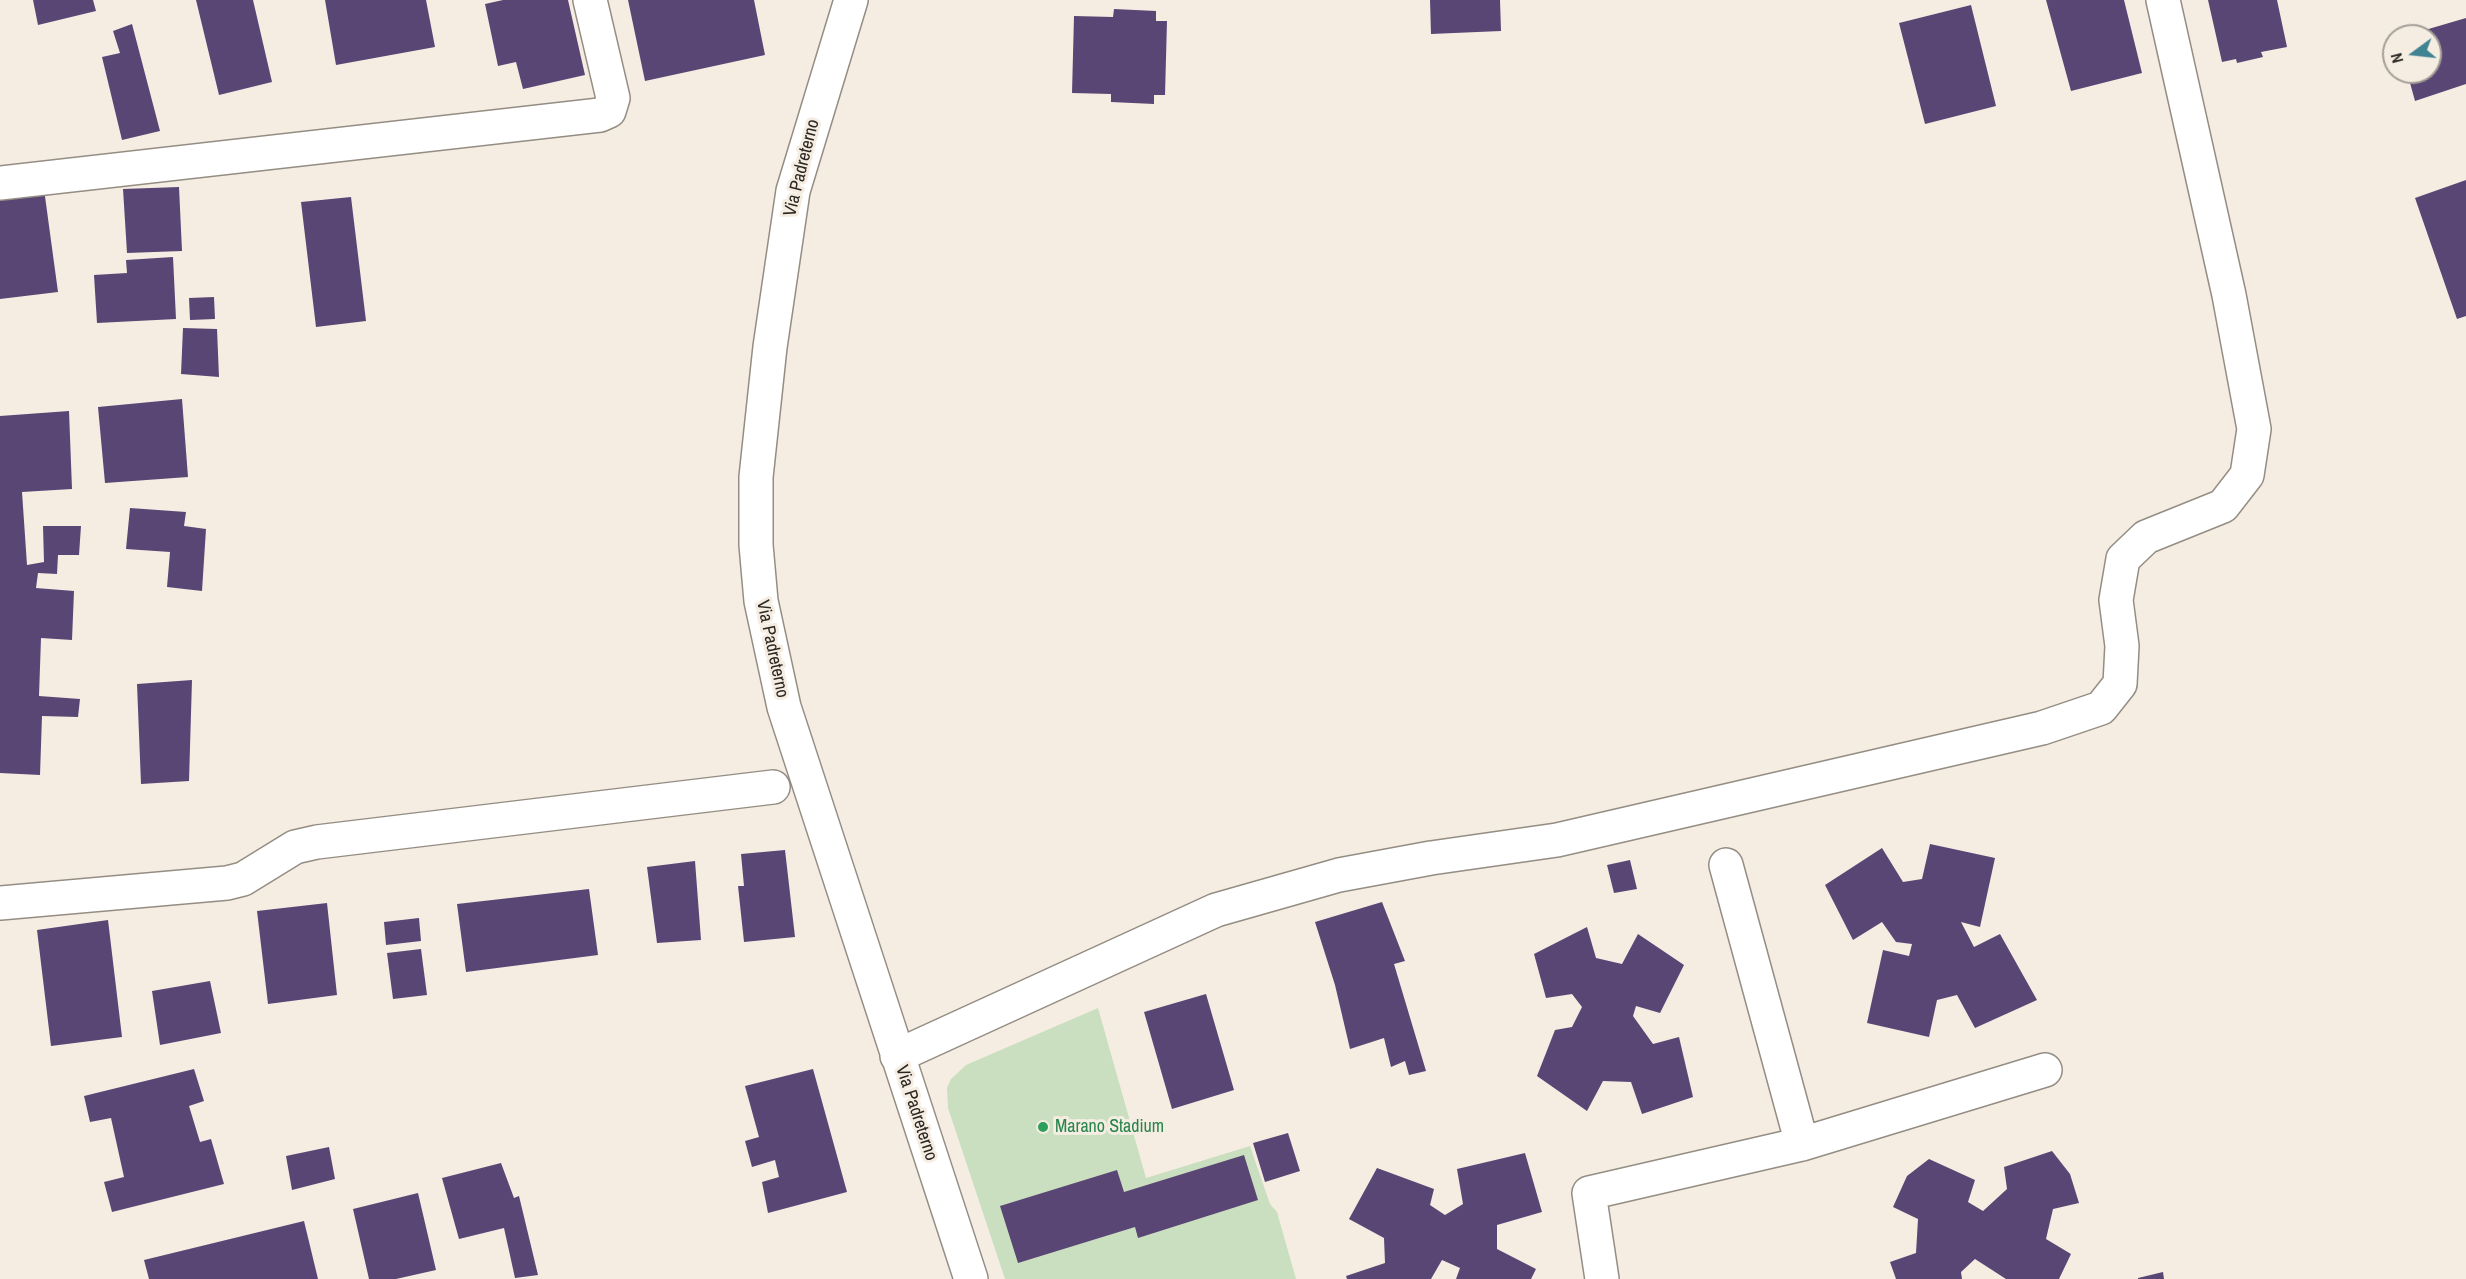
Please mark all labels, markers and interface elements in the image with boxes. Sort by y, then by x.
north arrow [2382,24,2442,84]
text: N [2385,51,2408,66]
street label: Via Padreterno [780,117,824,219]
street label: Via Padreterno [751,598,793,700]
street label: Via Padreterno [890,1063,942,1163]
place label: Marano Stadium [1055,1116,1164,1138]
marker: Marano Stadium [1036,1120,1050,1134]

